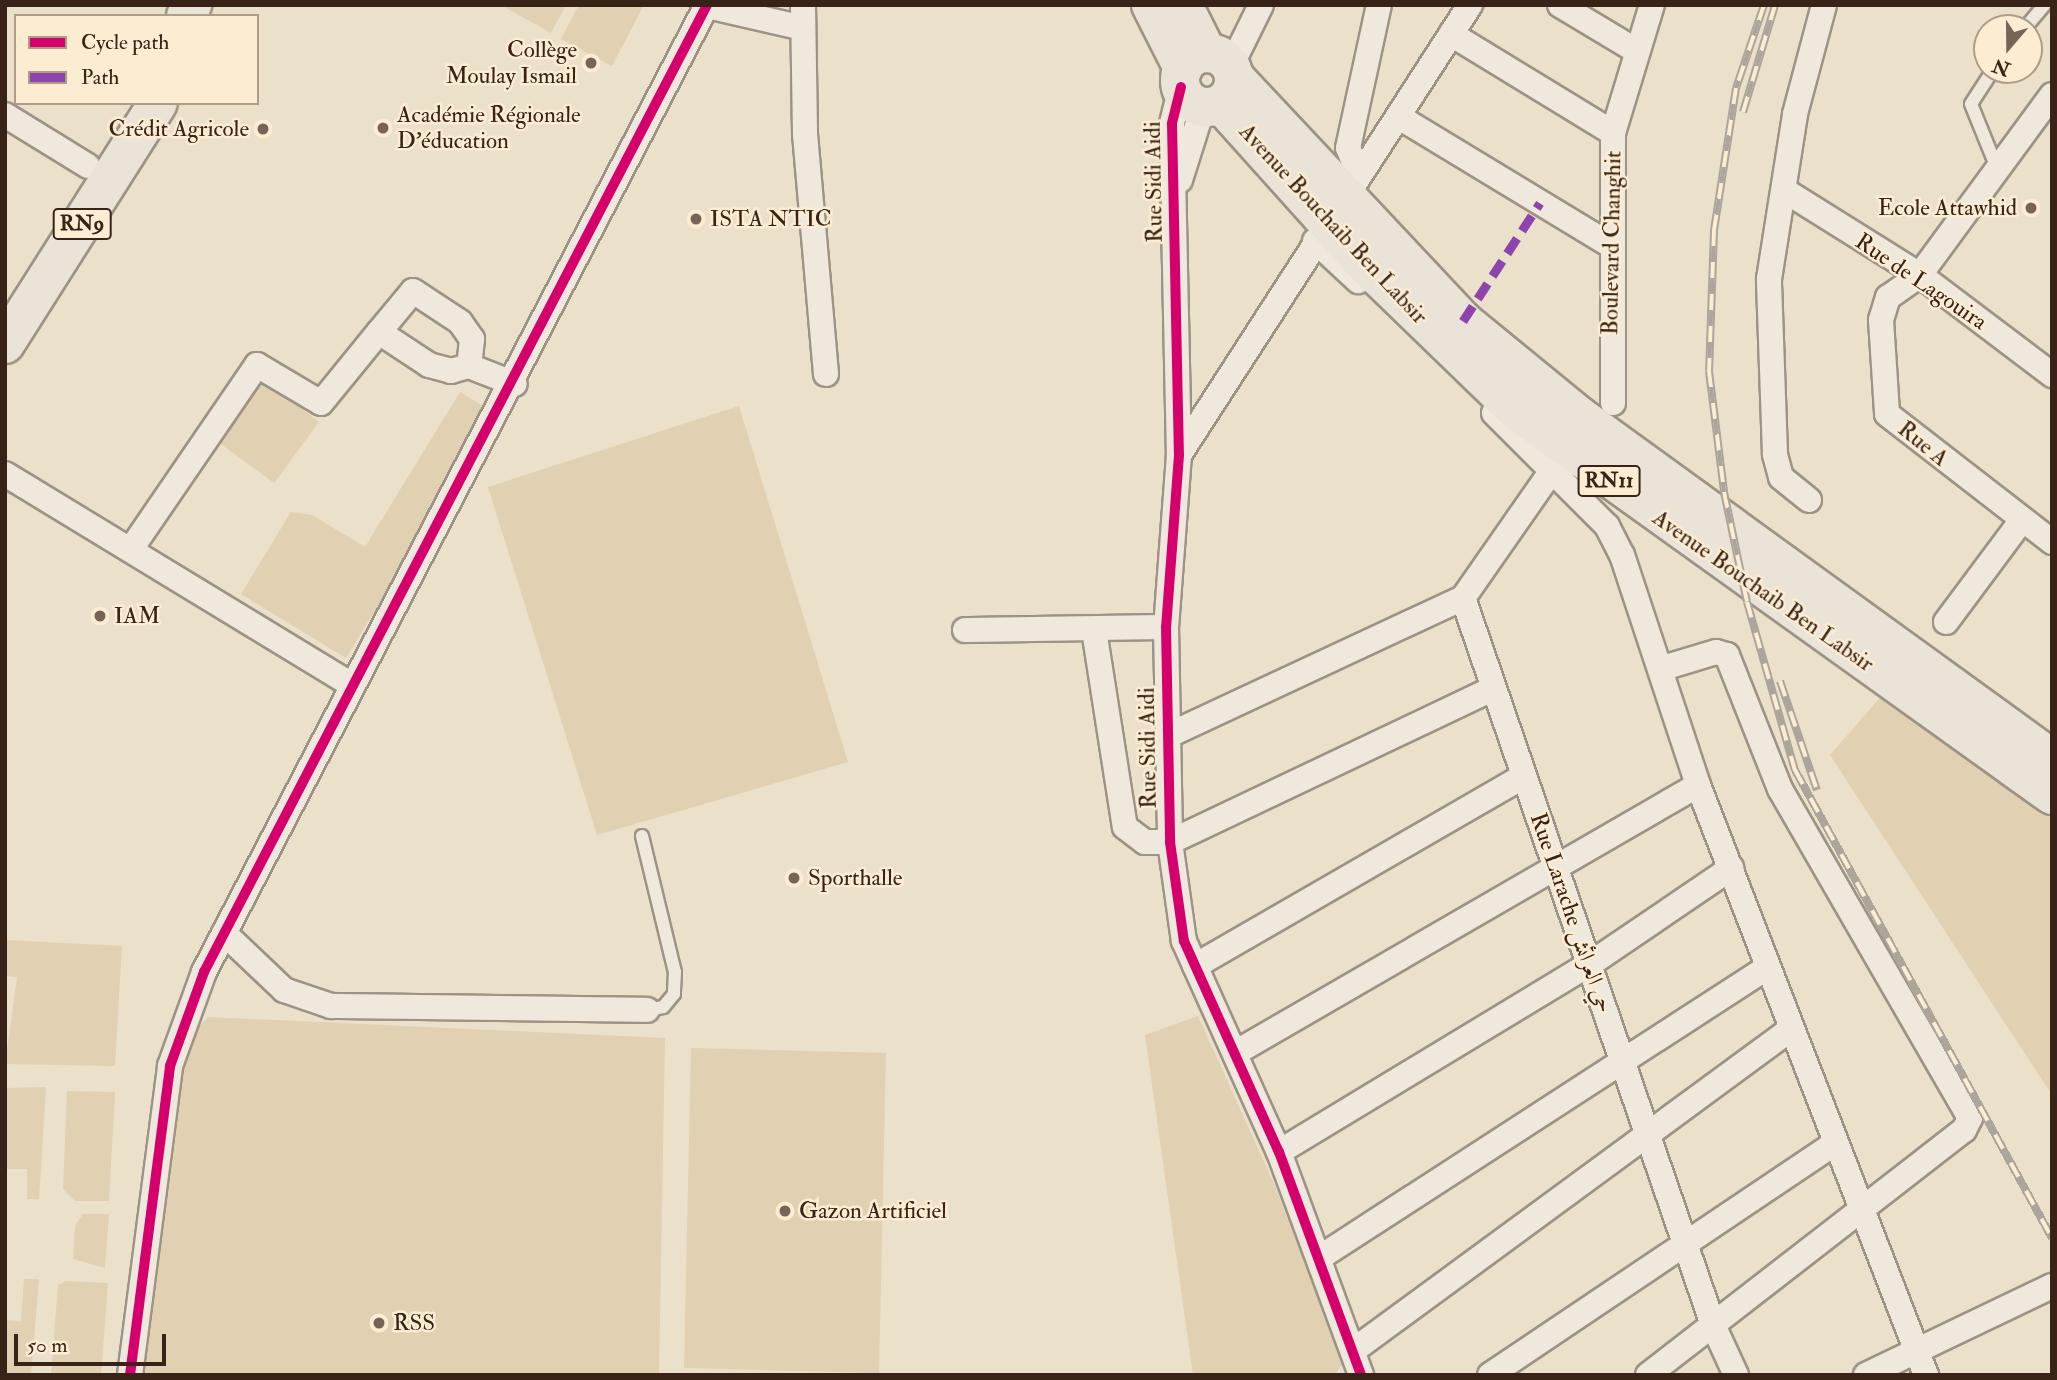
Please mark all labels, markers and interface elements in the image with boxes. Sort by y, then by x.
legend [14,14,259,105]
north arrow [1973,14,2043,84]
text: Cycle path [81,29,169,56]
place label: Collège Moulay Ismail [446,36,577,90]
text: N [1989,53,2014,81]
marker: Collège Moulay Ismail [583,55,599,71]
text: Path [81,64,119,91]
place label: Académie Régionale D'éducation [397,101,581,155]
place label: Crédit Agricole [109,115,249,143]
street label: Avenue Bouchaib Ben Labsir [1233,118,1433,330]
marker: Académie Régionale D'éducation [375,120,391,136]
marker: Crédit Agricole [255,121,271,137]
street label: Rue Sidi Aidi [1139,121,1169,243]
street label: Boulevard Changhit [1597,151,1627,335]
place label: Ecole Attawhid [1878,194,2017,222]
marker: Ecole Attawhid [2023,200,2039,216]
place label: ISTA NTIC [710,205,832,233]
road number: RN9 [52,206,112,242]
marker: ISTA NTIC [688,211,704,227]
street label: Rue de Lagouira [1850,228,1992,336]
street label: Rue A [1892,415,1954,473]
road number: RN11 [1578,463,1640,498]
street label: Avenue Bouchaib Ben Labsir [1647,504,1879,678]
place label: IAM [114,602,160,630]
marker: IAM [92,608,108,624]
street label: Rue Sidi Aidi [1133,687,1163,809]
street label: Rue Larache حي العرائش [1524,809,1618,1017]
place label: Sporthalle [808,864,902,892]
marker: Sporthalle [786,870,802,886]
place label: Gazon Artificiel [799,1197,947,1225]
marker: Gazon Artificiel [777,1203,793,1219]
place label: RSS [393,1309,435,1337]
marker: RSS [371,1315,387,1331]
scale bar [18,1320,170,1364]
text: 50 m [27,1332,68,1359]

